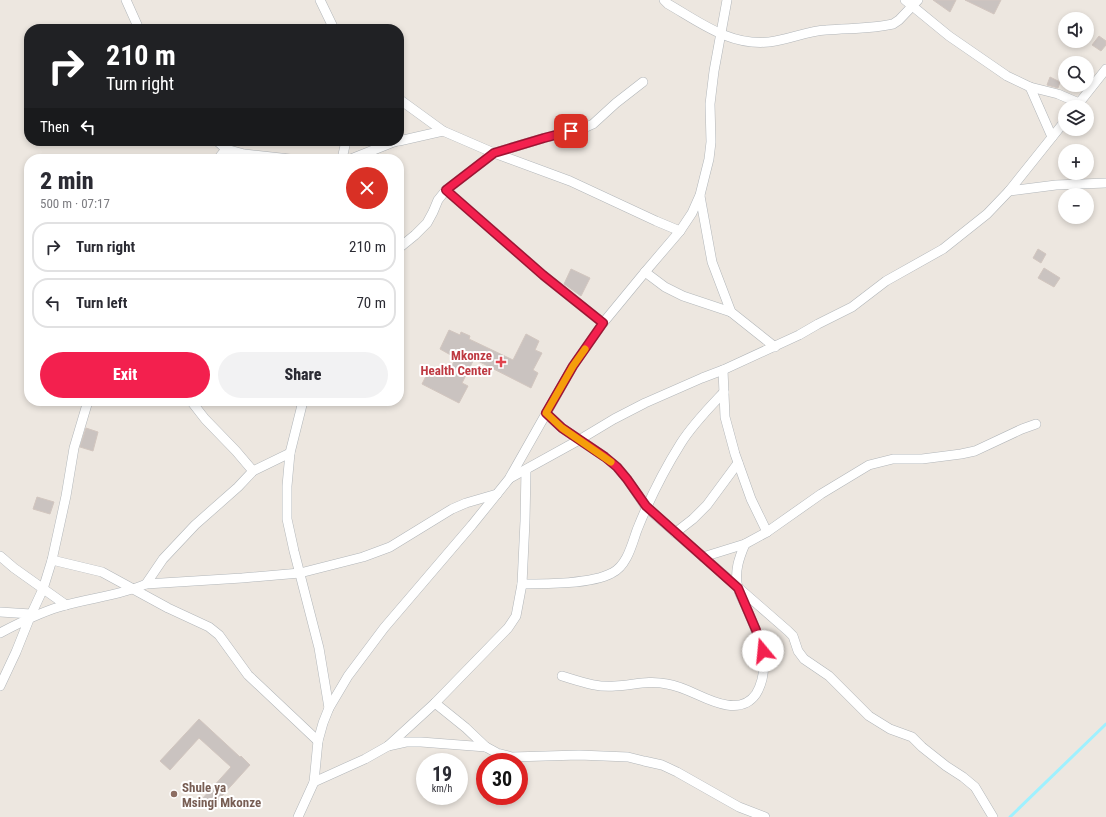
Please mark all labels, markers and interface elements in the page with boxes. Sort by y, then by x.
map controls [1058,12,1094,224]
button: sound [1058,12,1094,48]
text: 210 m [106,39,176,72]
icon: right [40,40,92,92]
button: search [1058,56,1094,92]
text: Turn right [106,73,174,94]
button: layers [1058,100,1094,136]
pin [554,114,588,148]
icon: left [77,116,99,138]
text: Then [40,118,69,136]
icon: arrive [560,120,582,142]
button: + [1058,144,1094,180]
text: 2 min [40,167,94,195]
button: close [346,167,388,209]
button: − [1058,188,1094,224]
text: 500 m · 07:17 [40,196,110,211]
icon: right [42,236,64,258]
text: Turn right [76,238,135,256]
text: 210 m [349,238,386,256]
icon: left [42,292,64,314]
text: Turn left [76,294,127,312]
text: 70 m [356,294,386,312]
place label: Mkonze Health Center [420,348,493,378]
button: Exit [40,352,210,398]
button: Share [218,352,388,398]
marker: Mkonze Health Center [495,356,507,368]
position arrow [742,630,784,672]
speed limit sign: 30 [476,753,528,805]
text: 19 [432,762,452,786]
place label: Shule ya Msingi Mkonze [182,780,261,810]
text: km/h [432,783,452,794]
marker: Shule ya Msingi Mkonze [169,789,179,799]

